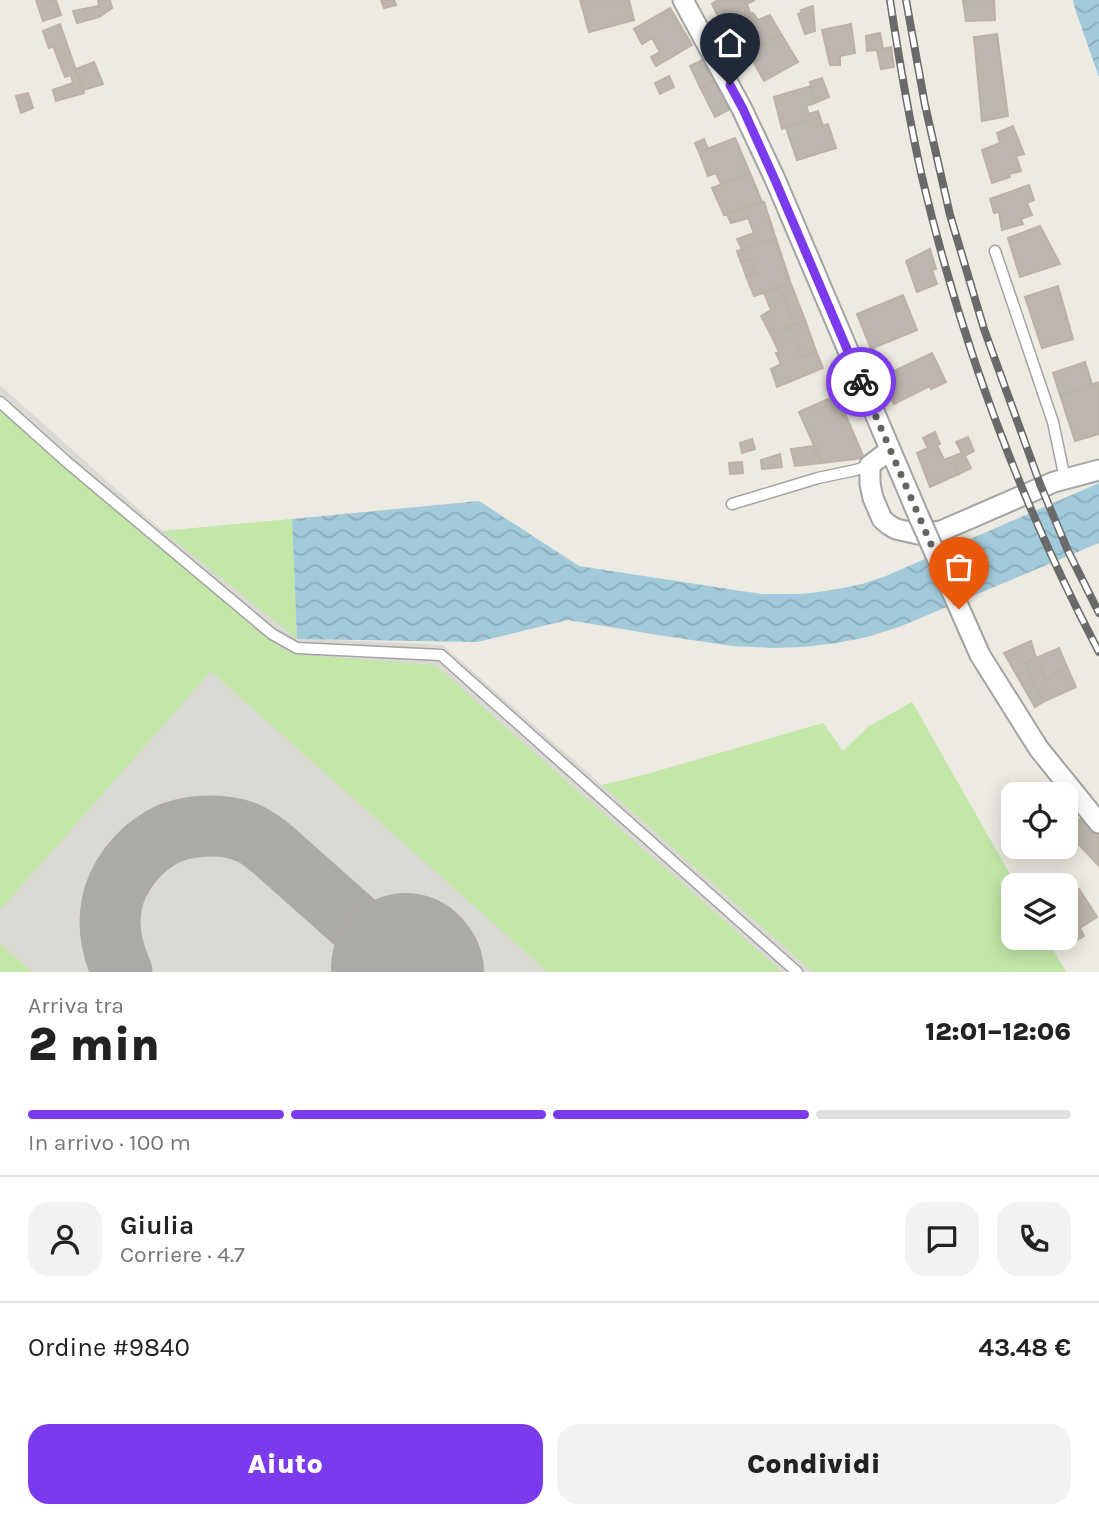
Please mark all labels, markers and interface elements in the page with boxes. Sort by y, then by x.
pin [700,13,760,85]
icon: home [711,24,749,62]
courier [826,347,896,417]
icon: bike [842,363,880,401]
pin [929,537,989,609]
icon: bag [940,548,978,586]
map controls [1001,782,1078,950]
button: locate [1001,782,1078,859]
button: layers [1001,873,1078,950]
text: Arriva tra [28,992,124,1019]
text: 12:01–12:06 [925,1016,1071,1047]
text: 2 min [28,1018,160,1072]
text: In arrivo · 100 m [28,1129,191,1156]
button: person [28,1202,102,1276]
button: chat [905,1202,979,1276]
button: phone [997,1202,1071,1276]
text: Giulia [120,1210,194,1241]
text: Corriere · 4.7 [120,1241,245,1268]
text: Ordine #9840 [28,1332,190,1363]
text: 43.48 € [978,1332,1071,1363]
button: Aiuto [28,1424,543,1504]
button: Condividi [557,1424,1071,1504]

